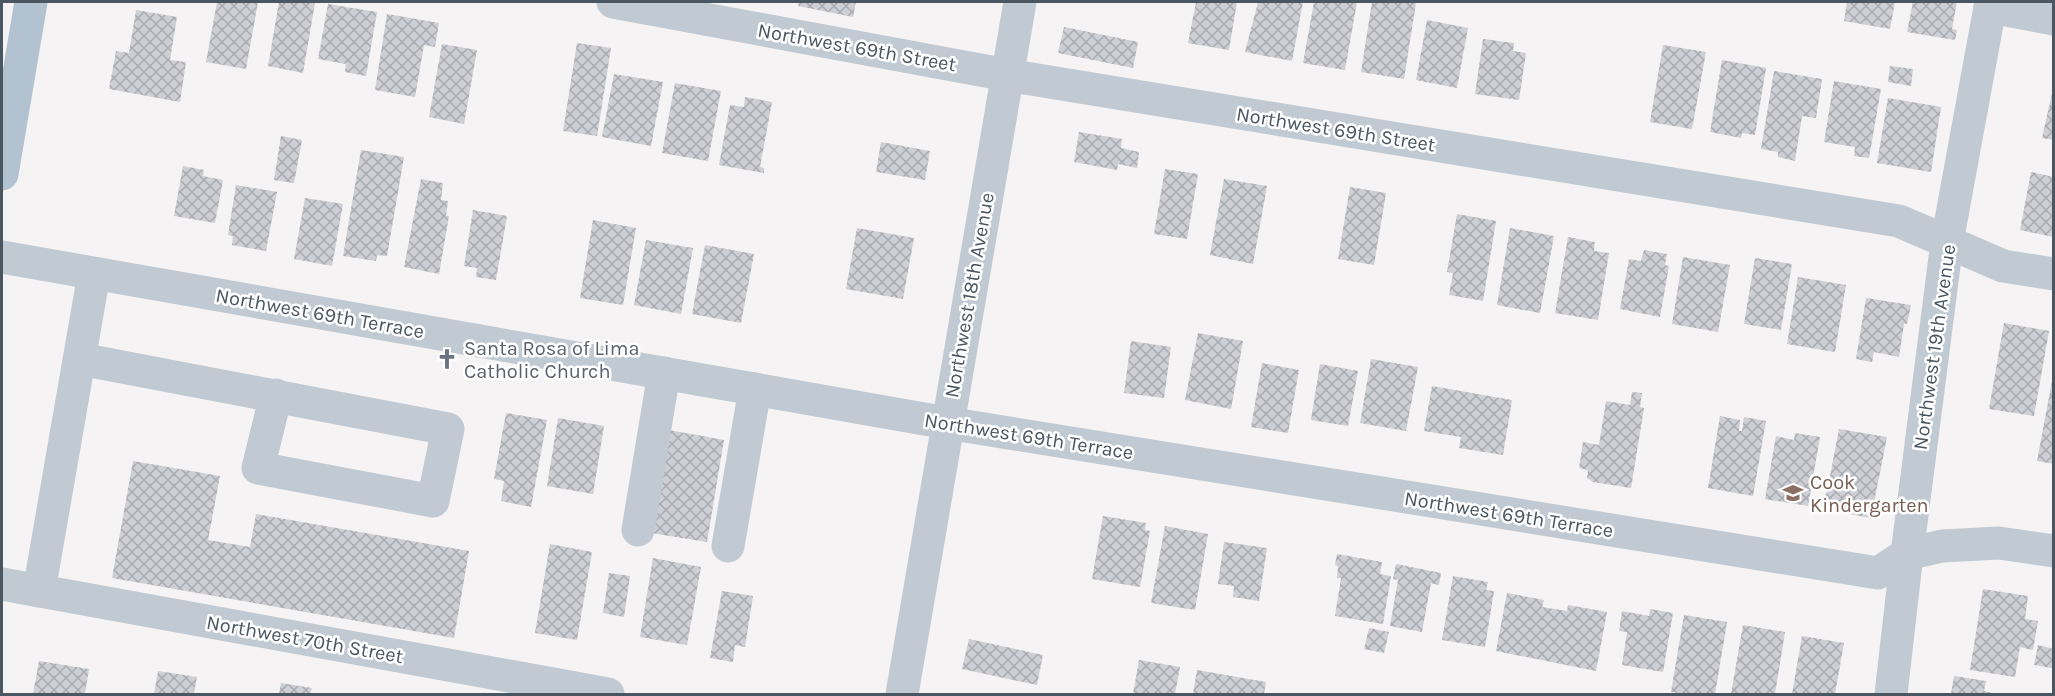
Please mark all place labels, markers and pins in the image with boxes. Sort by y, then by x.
place label: Santa Rosa of Lima Catholic Church [464,337,639,383]
church icon: Santa Rosa of Lima Catholic Church [435,347,459,371]
place label: Cook Kindergarten [1810,471,1929,517]
school or university icon: Cook Kindergarten [1781,481,1805,505]

